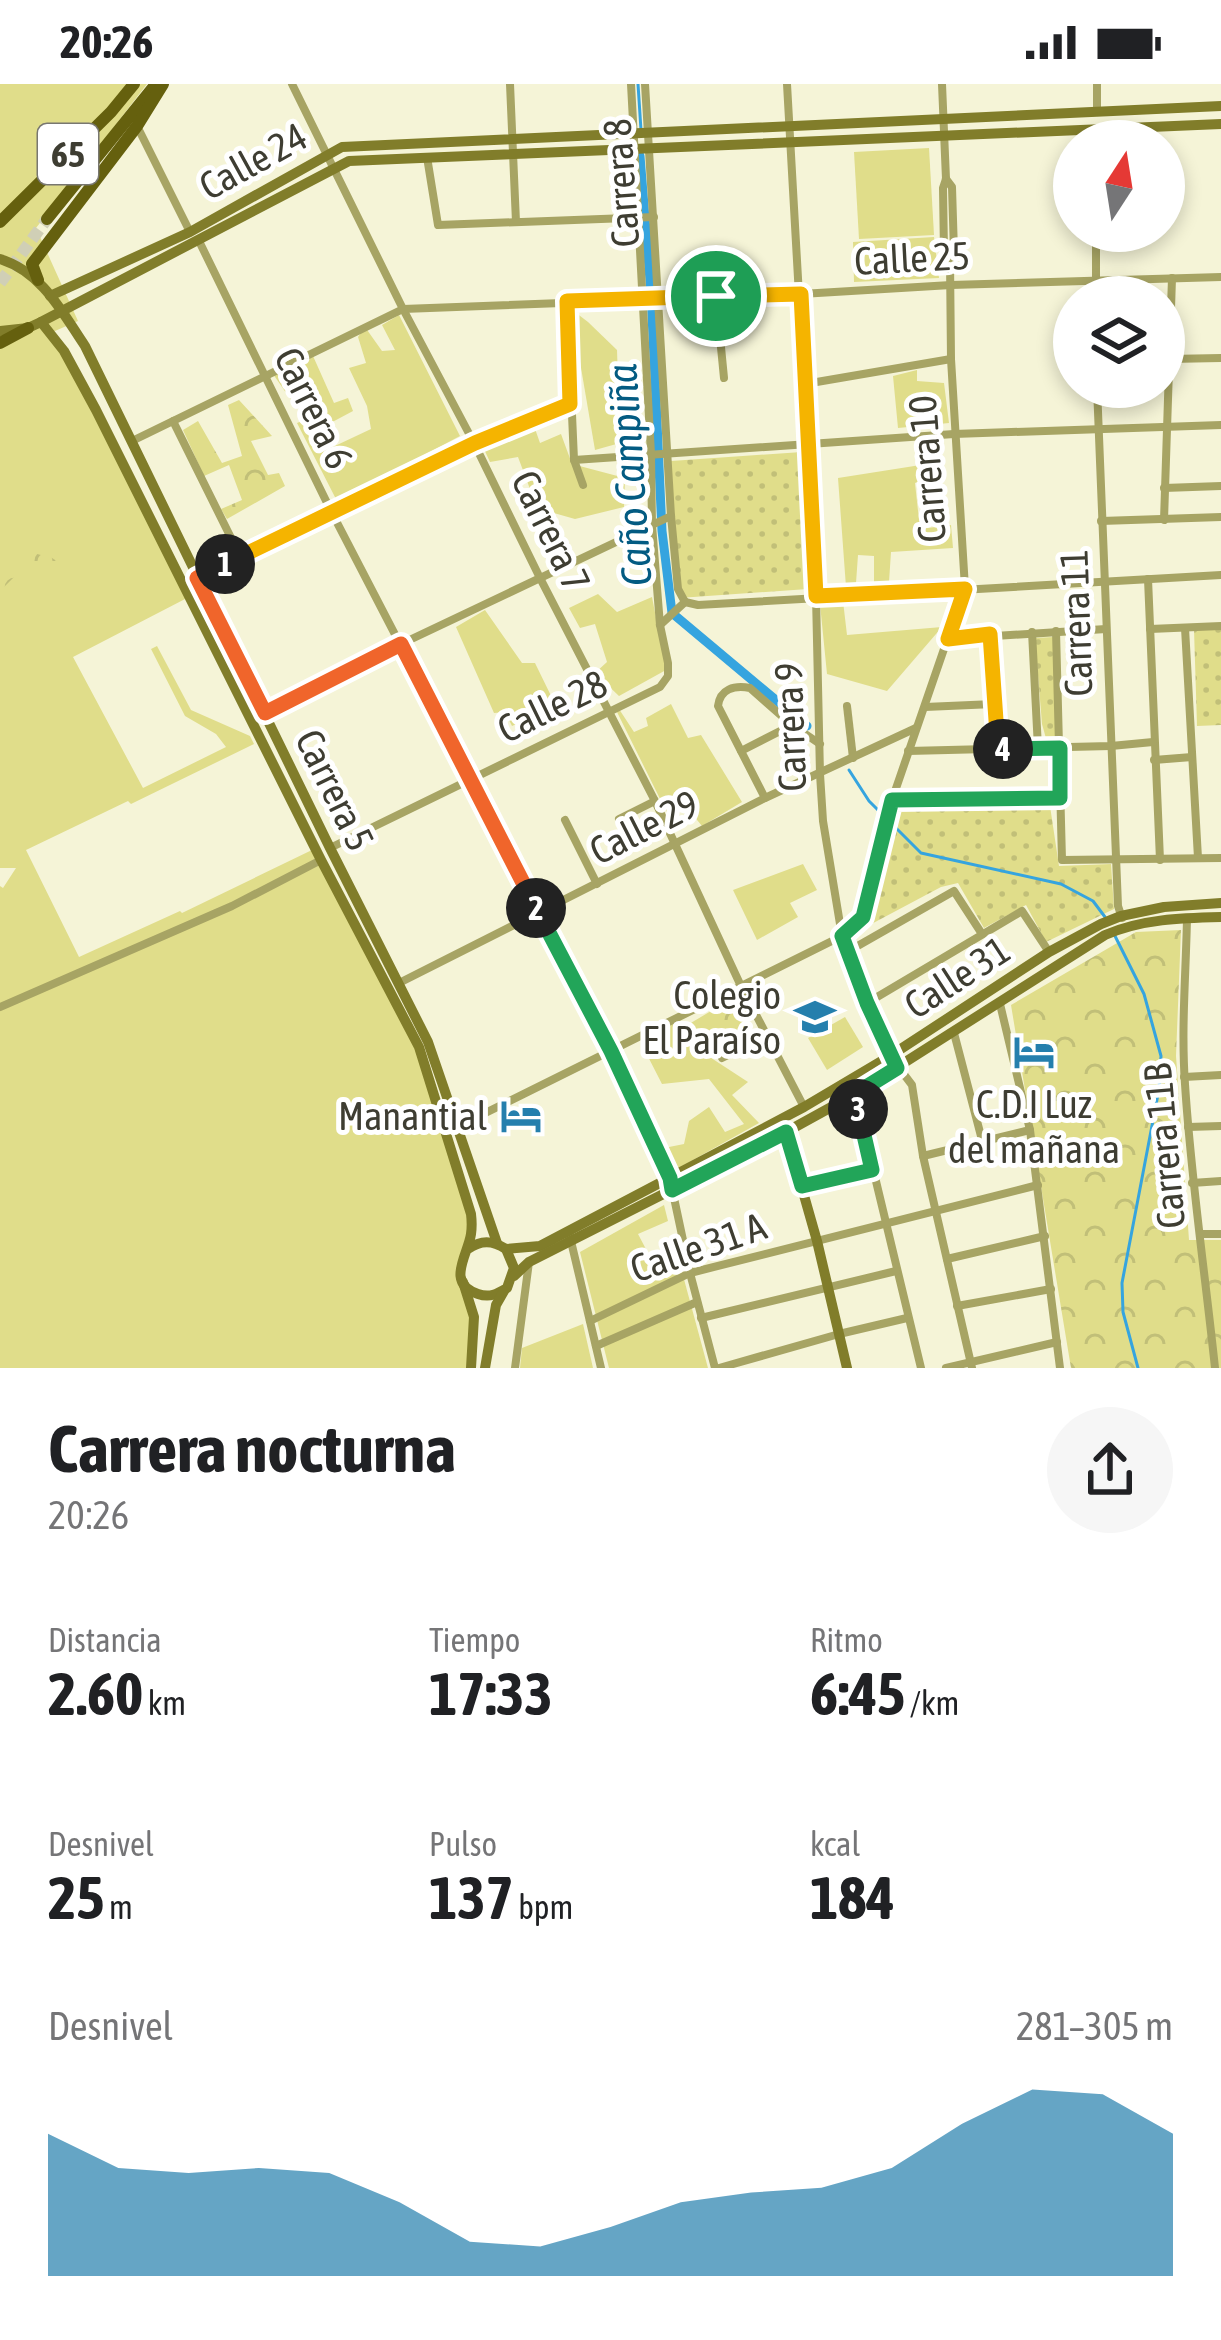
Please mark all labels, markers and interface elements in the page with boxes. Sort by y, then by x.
text: 20:26 [60,16,154,68]
street label: Calle 24 [192,114,314,208]
street label: Carrera 8 [595,117,647,249]
north arrow [1053,120,1185,252]
map controls [1053,120,1185,408]
road number: 65 [38,124,98,184]
street label: Calle 25 [853,233,971,283]
pin [665,245,767,347]
icon: arrive [683,263,749,329]
button: layers [1053,276,1185,408]
street label: Carrera 6 [266,340,362,476]
water label: Caño Campiña [597,362,661,588]
street label: Carrera 10 [900,394,954,544]
street label: Carrera 7 [503,463,599,599]
pin: 1 [195,534,255,594]
text: 1 [217,545,233,583]
street label: Carrera 11 [1051,549,1101,697]
street label: Calle 28 [490,661,614,751]
street label: Carrera 9 [766,662,814,792]
pin: 4 [973,719,1033,779]
street label: Carrera 5 [287,722,383,858]
text: 4 [995,730,1011,768]
street label: Calle 29 [582,781,706,873]
pin: 2 [506,878,566,938]
text: 2 [528,889,544,927]
street label: Calle 31 [897,927,1017,1027]
place label: Colegio El Paraíso [642,973,781,1062]
school or university icon: Colegio El Paraíso [792,994,838,1040]
hotel icon: C.D.I Luz del mañana [1011,1029,1057,1075]
street label: Carrera 11B [1135,1061,1193,1230]
pin: 3 [828,1079,888,1139]
place label: C.D.I Luz del mañana [948,1082,1120,1171]
text: 3 [850,1090,866,1128]
hotel icon: Manantial [498,1093,544,1139]
place label: Manantial [338,1094,487,1138]
street label: Calle 31 A [625,1203,771,1291]
button: share [1047,1407,1173,1533]
text: Carrera nocturna [48,1410,456,1486]
text: 20:26 [48,1493,129,1537]
text: Distancia [48,1621,162,1659]
text: Tiempo [429,1621,520,1659]
text: Ritmo [810,1621,883,1659]
text: 2.60 [48,1659,143,1728]
text: 17:33 [429,1659,552,1728]
text: 6:45 [810,1659,905,1728]
text: km [143,1684,186,1722]
text: /km [905,1684,959,1722]
text: Desnivel [48,1825,154,1863]
text: Pulso [429,1825,497,1863]
text: kcal [810,1825,860,1863]
text: 25 [48,1863,104,1932]
text: 137 [429,1863,514,1932]
text: 184 [810,1863,895,1932]
text: m [104,1888,133,1926]
text: bpm [514,1888,573,1926]
text: Desnivel [48,2004,173,2048]
text: 281–305 m [1016,2004,1173,2048]

